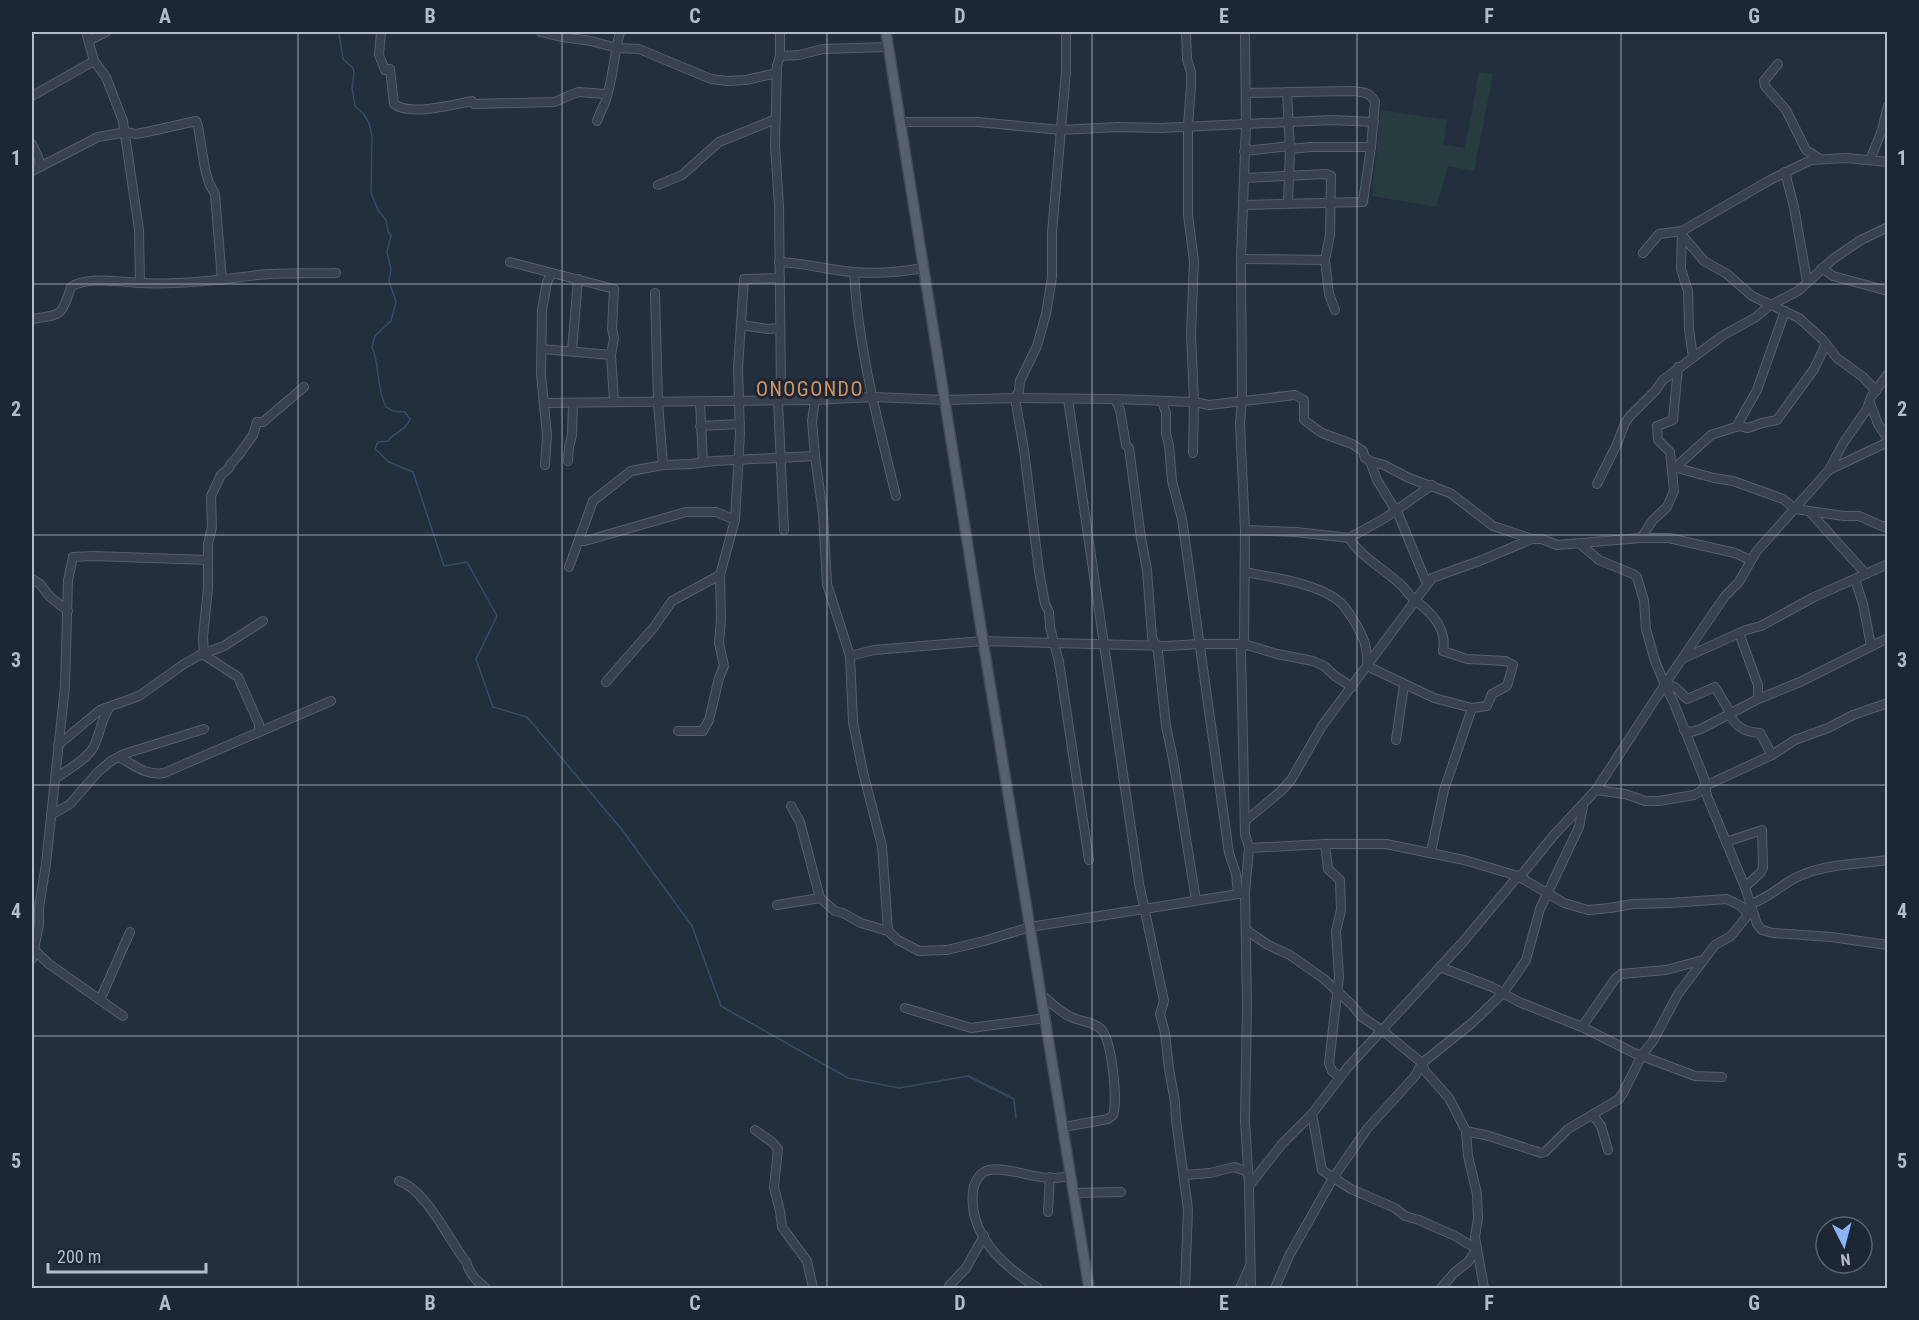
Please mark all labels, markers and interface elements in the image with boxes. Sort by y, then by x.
text: A [159,4,171,28]
text: B [424,4,436,28]
text: C [689,4,701,28]
text: D [954,4,966,28]
text: E [1219,4,1229,28]
text: F [1484,4,1494,28]
text: G [1748,4,1760,28]
text: 1 [11,146,21,170]
text: 1 [1897,146,1907,170]
district label: ONOGONDO [756,377,864,401]
text: 2 [11,397,21,421]
text: 2 [1897,397,1907,421]
text: 3 [11,648,21,672]
text: 3 [1897,648,1907,672]
text: 4 [11,899,21,923]
text: 4 [1897,899,1907,923]
text: 5 [11,1149,21,1173]
text: 5 [1897,1149,1907,1173]
north arrow [1814,1215,1874,1275]
scale bar [48,1236,206,1274]
text: 200 m [57,1246,101,1267]
text: N [1840,1249,1851,1269]
text: A [159,1291,171,1315]
text: B [424,1291,436,1315]
text: C [689,1291,701,1315]
text: D [954,1291,966,1315]
text: E [1219,1291,1229,1315]
text: F [1484,1291,1494,1315]
text: G [1748,1291,1760,1315]

